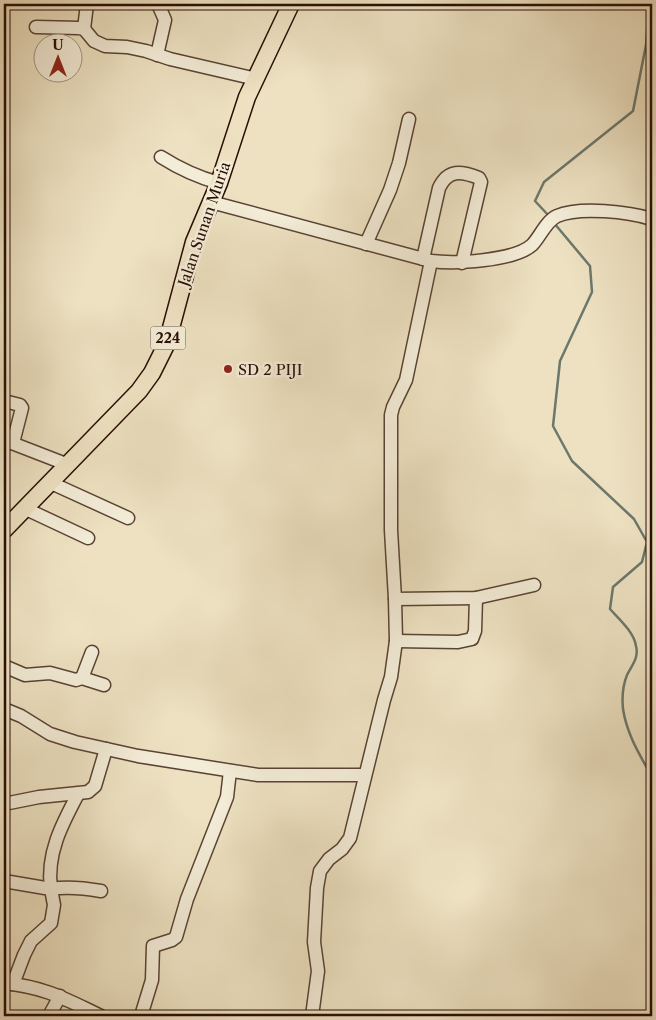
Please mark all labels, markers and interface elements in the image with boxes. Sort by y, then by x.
north arrow [32,32,82,82]
text: U [52,36,64,54]
street label: Jalan Sunan Muria [173,159,234,291]
road number: 224 [150,326,186,349]
place label: SD 2 PIJI [238,360,302,379]
marker: SD 2 PIJI [222,363,234,375]

